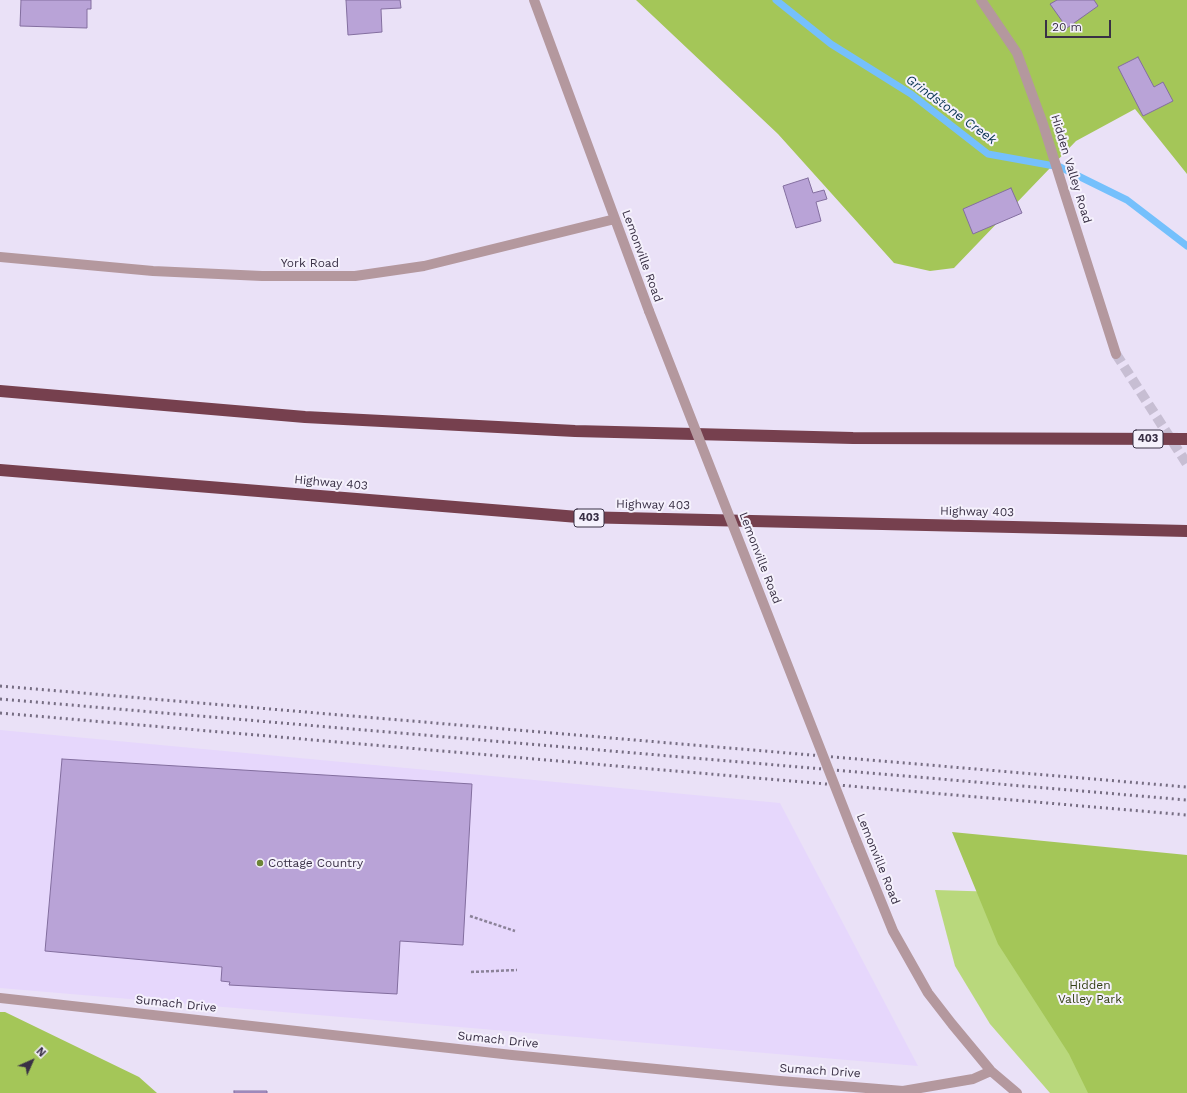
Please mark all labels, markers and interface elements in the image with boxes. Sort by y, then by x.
scale bar [1047,12,1113,38]
text: 20 m [1052,20,1082,34]
water label: Grindstone Creek [903,72,999,148]
street label: Hidden Valley Road [1048,113,1094,225]
street label: Lemonville Road [619,208,665,304]
street label: York Road [281,256,339,270]
road number: 403 [1133,430,1163,448]
street label: Highway 403 [294,473,368,493]
street label: Highway 403 [616,497,690,513]
street label: Highway 403 [940,504,1014,520]
road number: 403 [574,509,604,527]
street label: Lemonville Road [736,510,784,606]
street label: Lemonville Road [853,811,903,907]
place label: Cottage Country [268,856,363,870]
marker: Cottage Country [255,858,265,868]
park label: Hidden Valley Park [1058,978,1122,1006]
street label: Sumach Drive [135,993,217,1015]
street label: Sumach Drive [457,1029,539,1051]
north arrow [12,1041,52,1081]
text: N [33,1045,48,1060]
street label: Sumach Drive [779,1061,861,1081]

